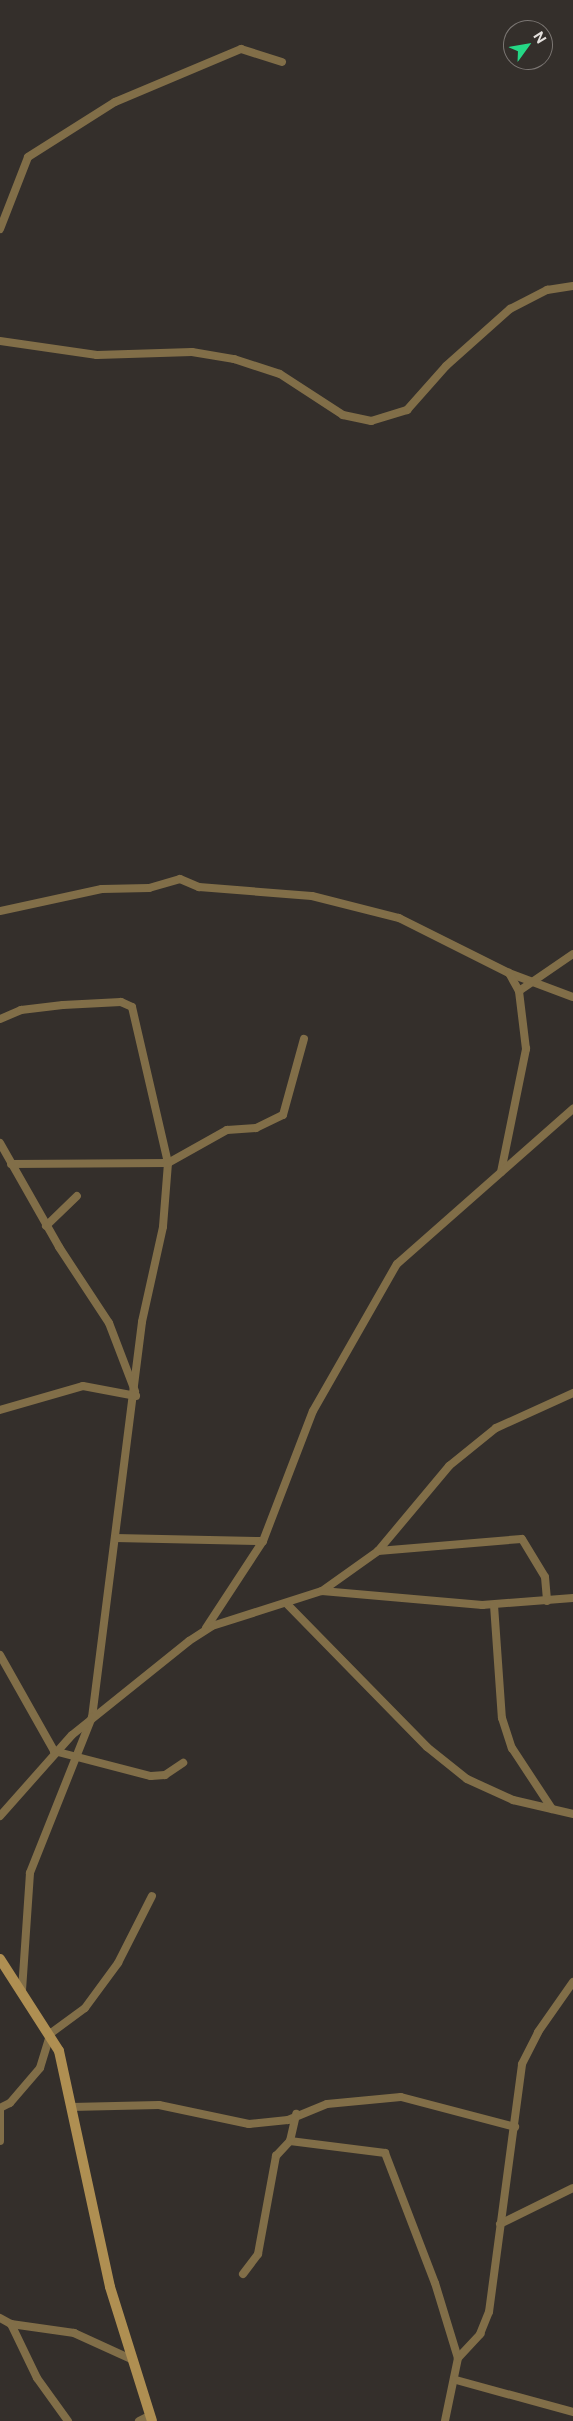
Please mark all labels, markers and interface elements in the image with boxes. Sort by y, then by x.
north arrow [503,20,553,70]
text: N [530,29,550,46]

